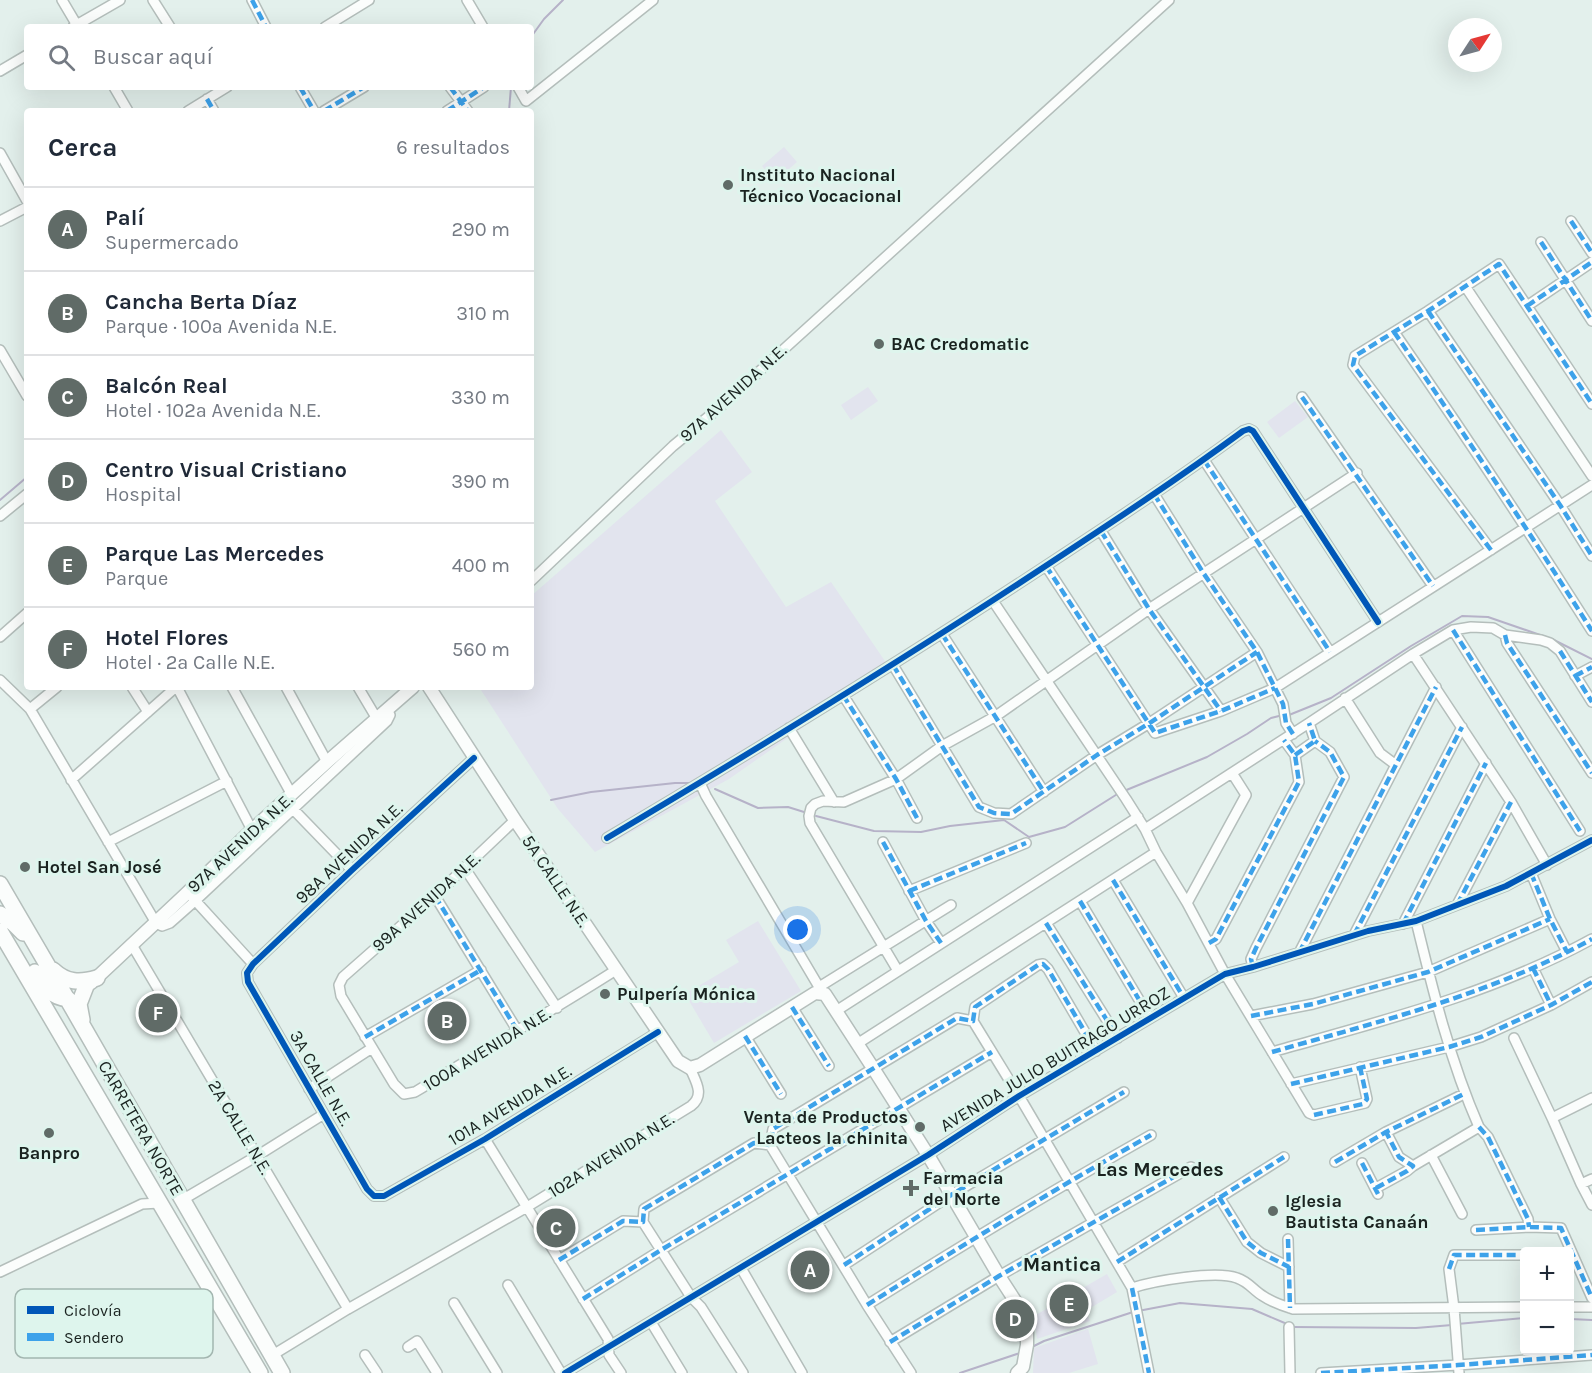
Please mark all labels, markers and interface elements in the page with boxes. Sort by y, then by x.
north arrow [1448,18,1502,72]
search box [24,24,534,90]
icon: search [45,41,78,74]
text: Buscar aquí [93,44,213,70]
text: Cerca [48,132,117,163]
text: 6 resultados [396,136,510,159]
place label: Instituto Nacional Técnico Vocacional [740,164,902,207]
marker: Instituto Nacional Técnico Vocacional [721,178,735,192]
text: Palí [105,205,145,231]
text: A [61,218,74,241]
text: 290 m [451,218,510,241]
text: Supermercado [105,231,239,254]
text: Cancha Berta Díaz [105,289,297,315]
text: B [61,302,74,325]
text: 310 m [456,302,510,325]
text: Parque · 100a Avenida N.E. [105,315,337,338]
place label: BAC Credomatic [891,333,1029,355]
marker: BAC Credomatic [872,337,886,351]
street label: 97A AVENIDA N.E. [675,339,791,447]
text: Balcón Real [105,373,228,399]
text: C [61,386,74,409]
text: 330 m [451,386,510,409]
text: Hotel · 102a Avenida N.E. [105,399,321,422]
text: Centro Visual Cristiano [105,457,347,483]
text: D [61,470,74,493]
text: 390 m [451,470,510,493]
text: Hospital [105,483,182,506]
text: Parque Las Mercedes [105,541,324,567]
text: E [62,554,73,577]
text: 400 m [452,554,510,577]
text: Parque [105,567,168,590]
text: Hotel Flores [105,625,229,651]
text: F [62,638,73,661]
text: 560 m [452,638,510,661]
text: Hotel · 2a Calle N.E. [105,651,275,674]
street label: 97A AVENIDA N.E. [183,788,297,898]
street label: 98A AVENIDA N.E. [291,798,407,908]
street label: 5A CALLE N.E. [517,831,595,931]
street label: 99A AVENIDA N.E. [367,848,485,956]
place label: Hotel San José [37,856,162,878]
marker: Hotel San José [18,860,32,874]
your location [783,915,812,944]
street label: AVENIDA JULIO BUITRAGO URROZ [936,982,1174,1136]
place label: Pulpería Mónica [617,983,756,1005]
marker: Pulpería Mónica [598,987,612,1001]
pin: F [138,990,178,1036]
pin: B [428,998,466,1044]
street label: 100A AVENIDA N.E. [419,1002,555,1096]
street label: 3A CALLE N.E. [285,1026,357,1130]
street label: CARRETERA NORTE [93,1057,189,1199]
street label: 101A AVENIDA N.E. [444,1060,576,1150]
street label: 2A CALLE N.E. [203,1076,277,1178]
place label: Venta de Productos Lacteos la chinita [743,1106,908,1149]
street label: 102A AVENIDA N.E. [544,1107,678,1203]
marker: Venta de Productos Lacteos la chinita [913,1120,927,1134]
marker: Banpro [42,1126,56,1140]
place label: Banpro [18,1142,80,1164]
district label: Las Mercedes [1096,1158,1224,1181]
place label: Farmacia del Norte [923,1167,1004,1210]
marker: Farmacia del Norte [904,1181,918,1195]
place label: Iglesia Bautista Canaán [1285,1190,1429,1233]
marker: Iglesia Bautista Canaán [1266,1204,1280,1218]
pin: C [536,1206,576,1250]
map controls [1520,1247,1574,1355]
button: + [1520,1247,1574,1301]
pin: A [790,1248,830,1292]
district label: Mantica [1023,1253,1101,1276]
pin: E [1050,1282,1088,1326]
legend [15,1289,213,1358]
pin: D [996,1296,1034,1342]
text: Ciclovía [64,1301,122,1320]
button: − [1520,1301,1574,1355]
text: Sendero [64,1328,124,1347]

